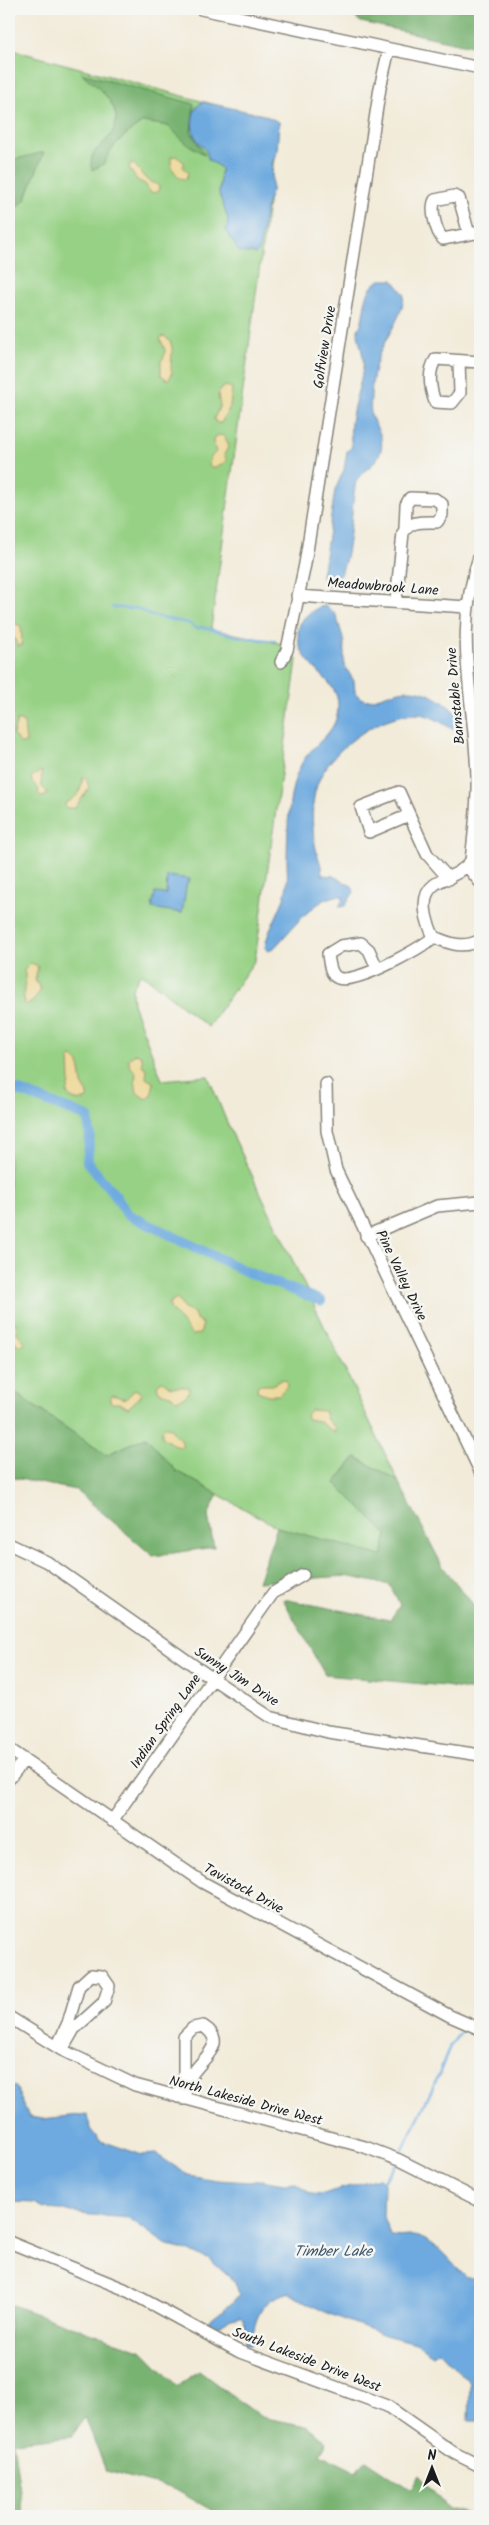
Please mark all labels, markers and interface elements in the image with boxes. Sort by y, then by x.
street label: Golfview Drive [308,304,342,390]
street label: Meadowbrook Lane [327,572,440,602]
street label: Barnstable Drive [441,646,471,745]
street label: Pine Valley Drive [370,1226,433,1325]
street label: Sunny Jim Drive [190,1641,284,1713]
street label: Indian Spring Lane [125,1669,207,1774]
street label: Tavistock Drive [199,1858,288,1920]
street label: North Lakeside Drive West [167,2070,325,2132]
water label: Timber Lake [294,2240,373,2264]
street label: South Lakeside Drive West [229,2321,385,2399]
north arrow [406,2442,456,2492]
text: N [428,2445,437,2467]

